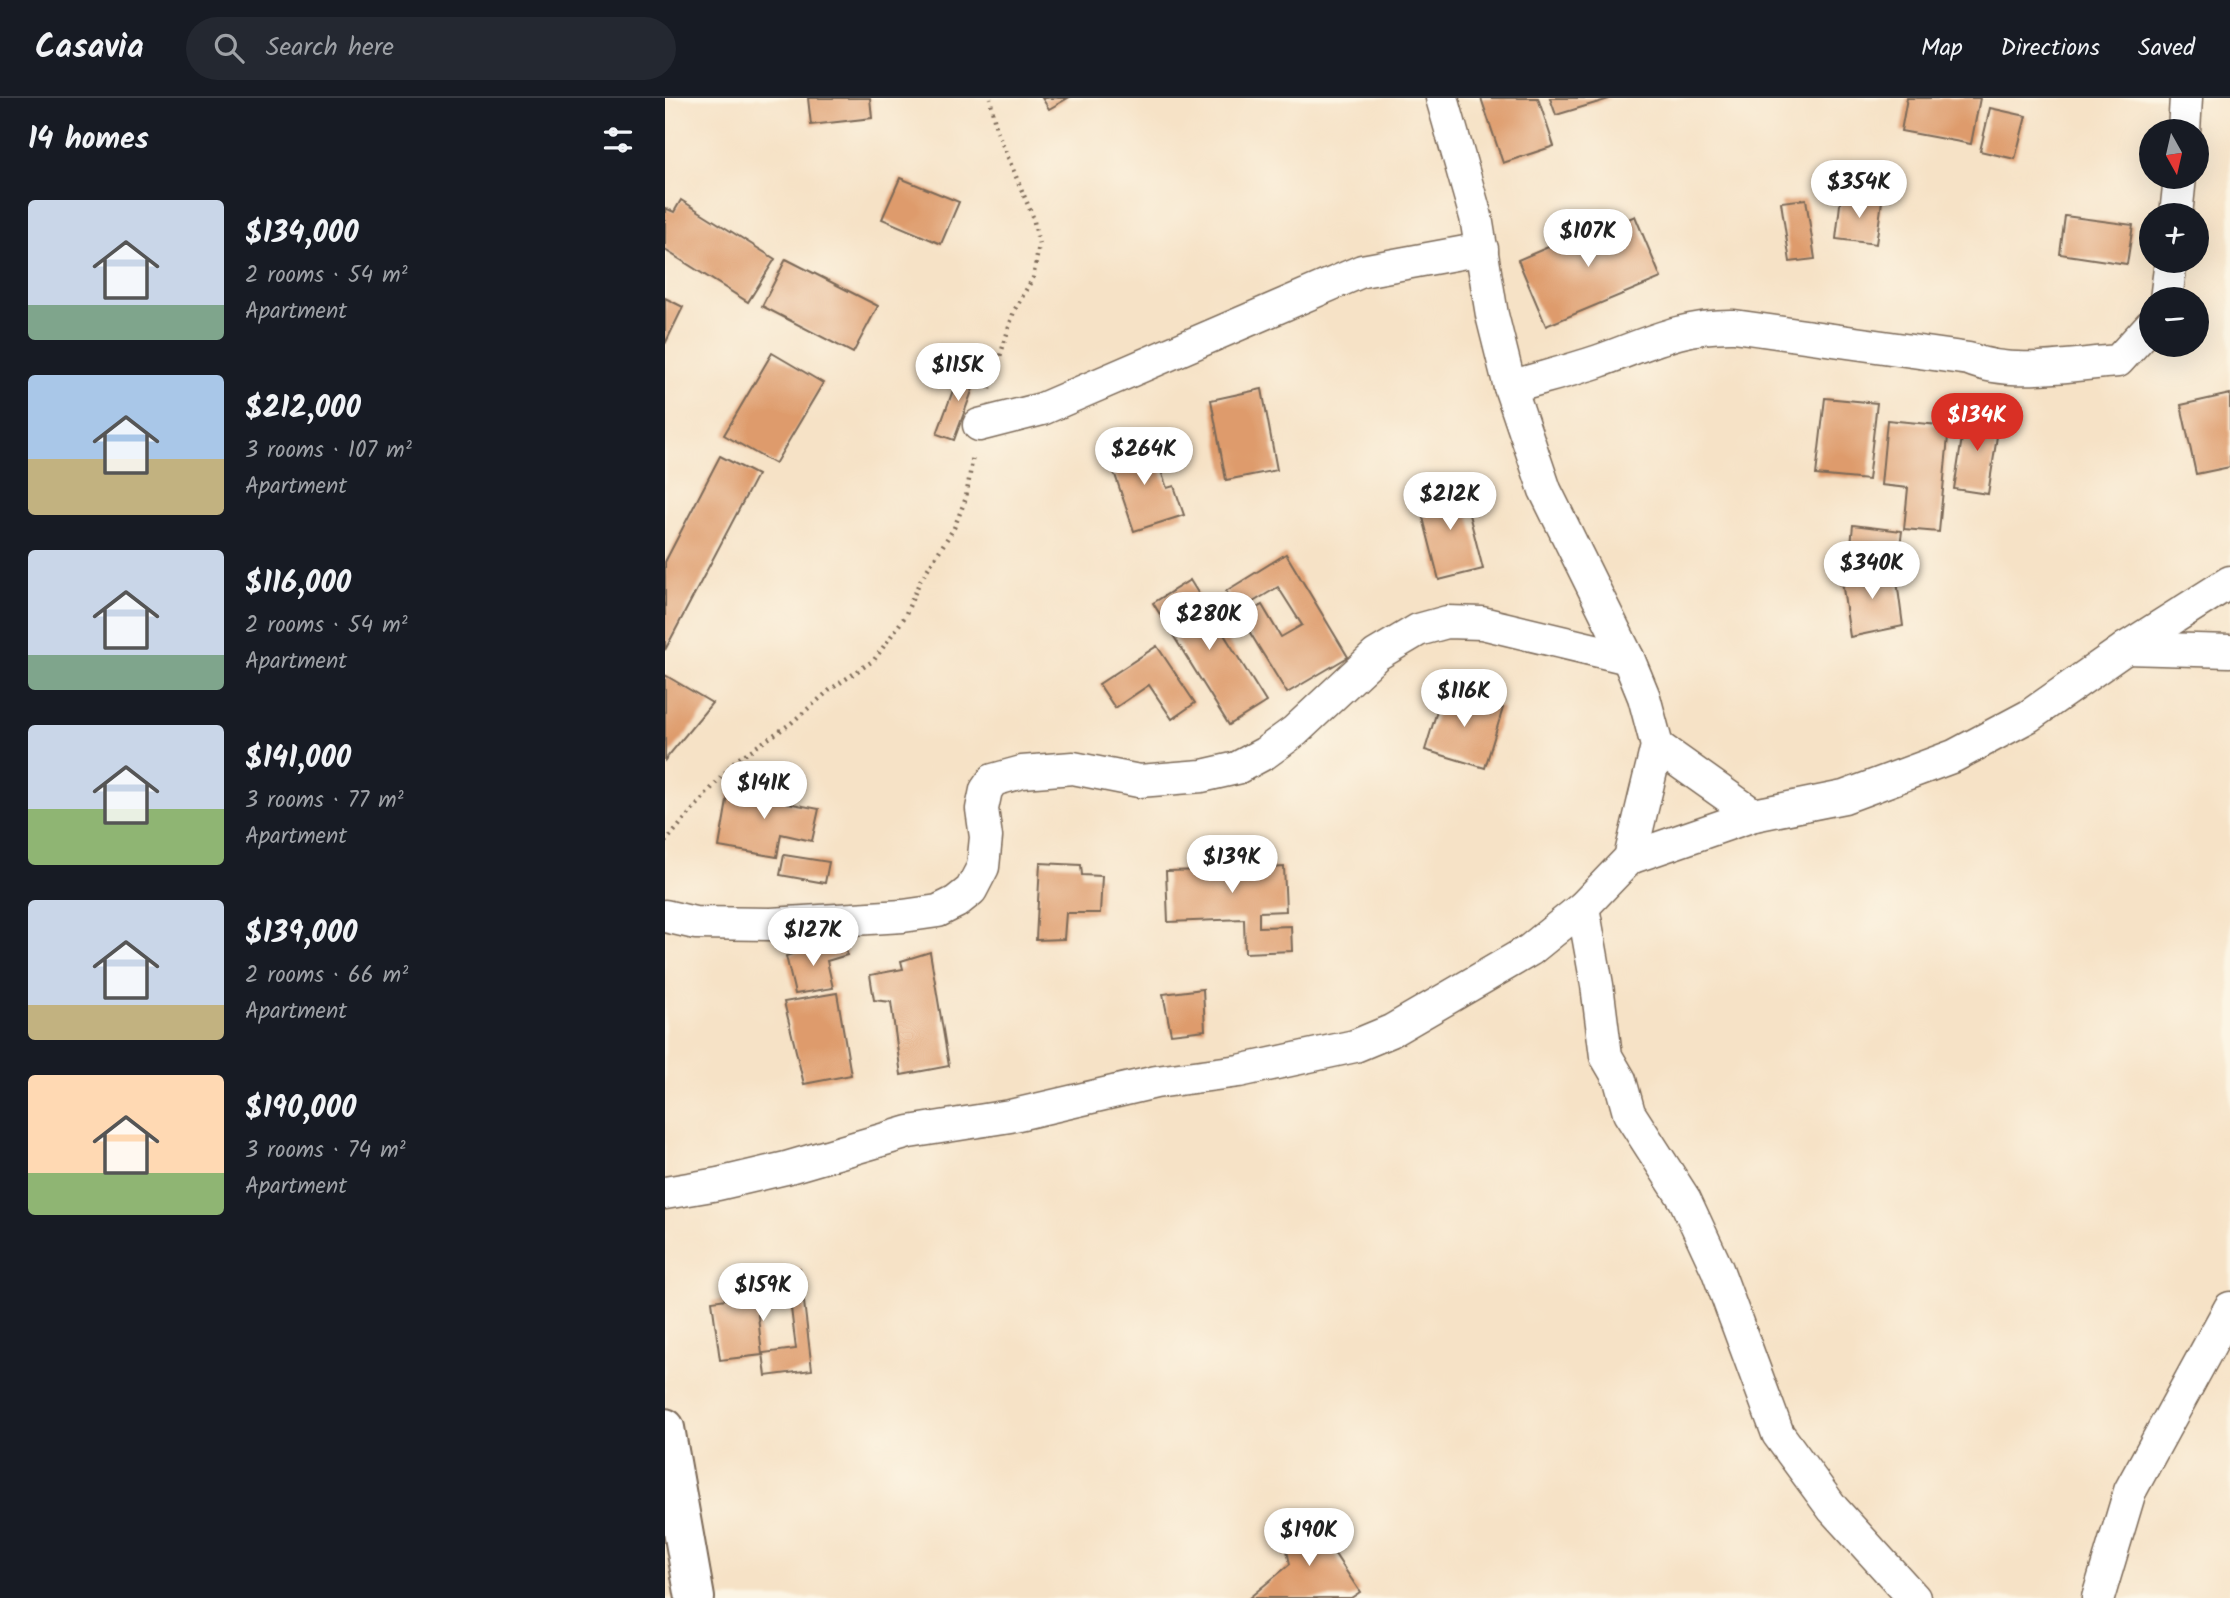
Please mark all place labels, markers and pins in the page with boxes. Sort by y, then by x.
pin: $354K [1810,160,1908,220]
pin: $107K [1539,209,1637,269]
pin: $115K [909,344,1007,403]
pin: $134K [1928,394,2026,453]
pin: $264K [1095,428,1193,487]
pin: $212K [1401,472,1499,532]
pin: $340K [1823,542,1921,601]
pin: $280K [1160,592,1258,652]
pin: $116K [1415,670,1513,729]
pin: $141K [715,762,813,821]
pin: $139K [1183,836,1281,895]
pin: $127K [764,908,862,968]
pin: $159K [714,1264,812,1323]
pin: $190K [1260,1508,1358,1568]

